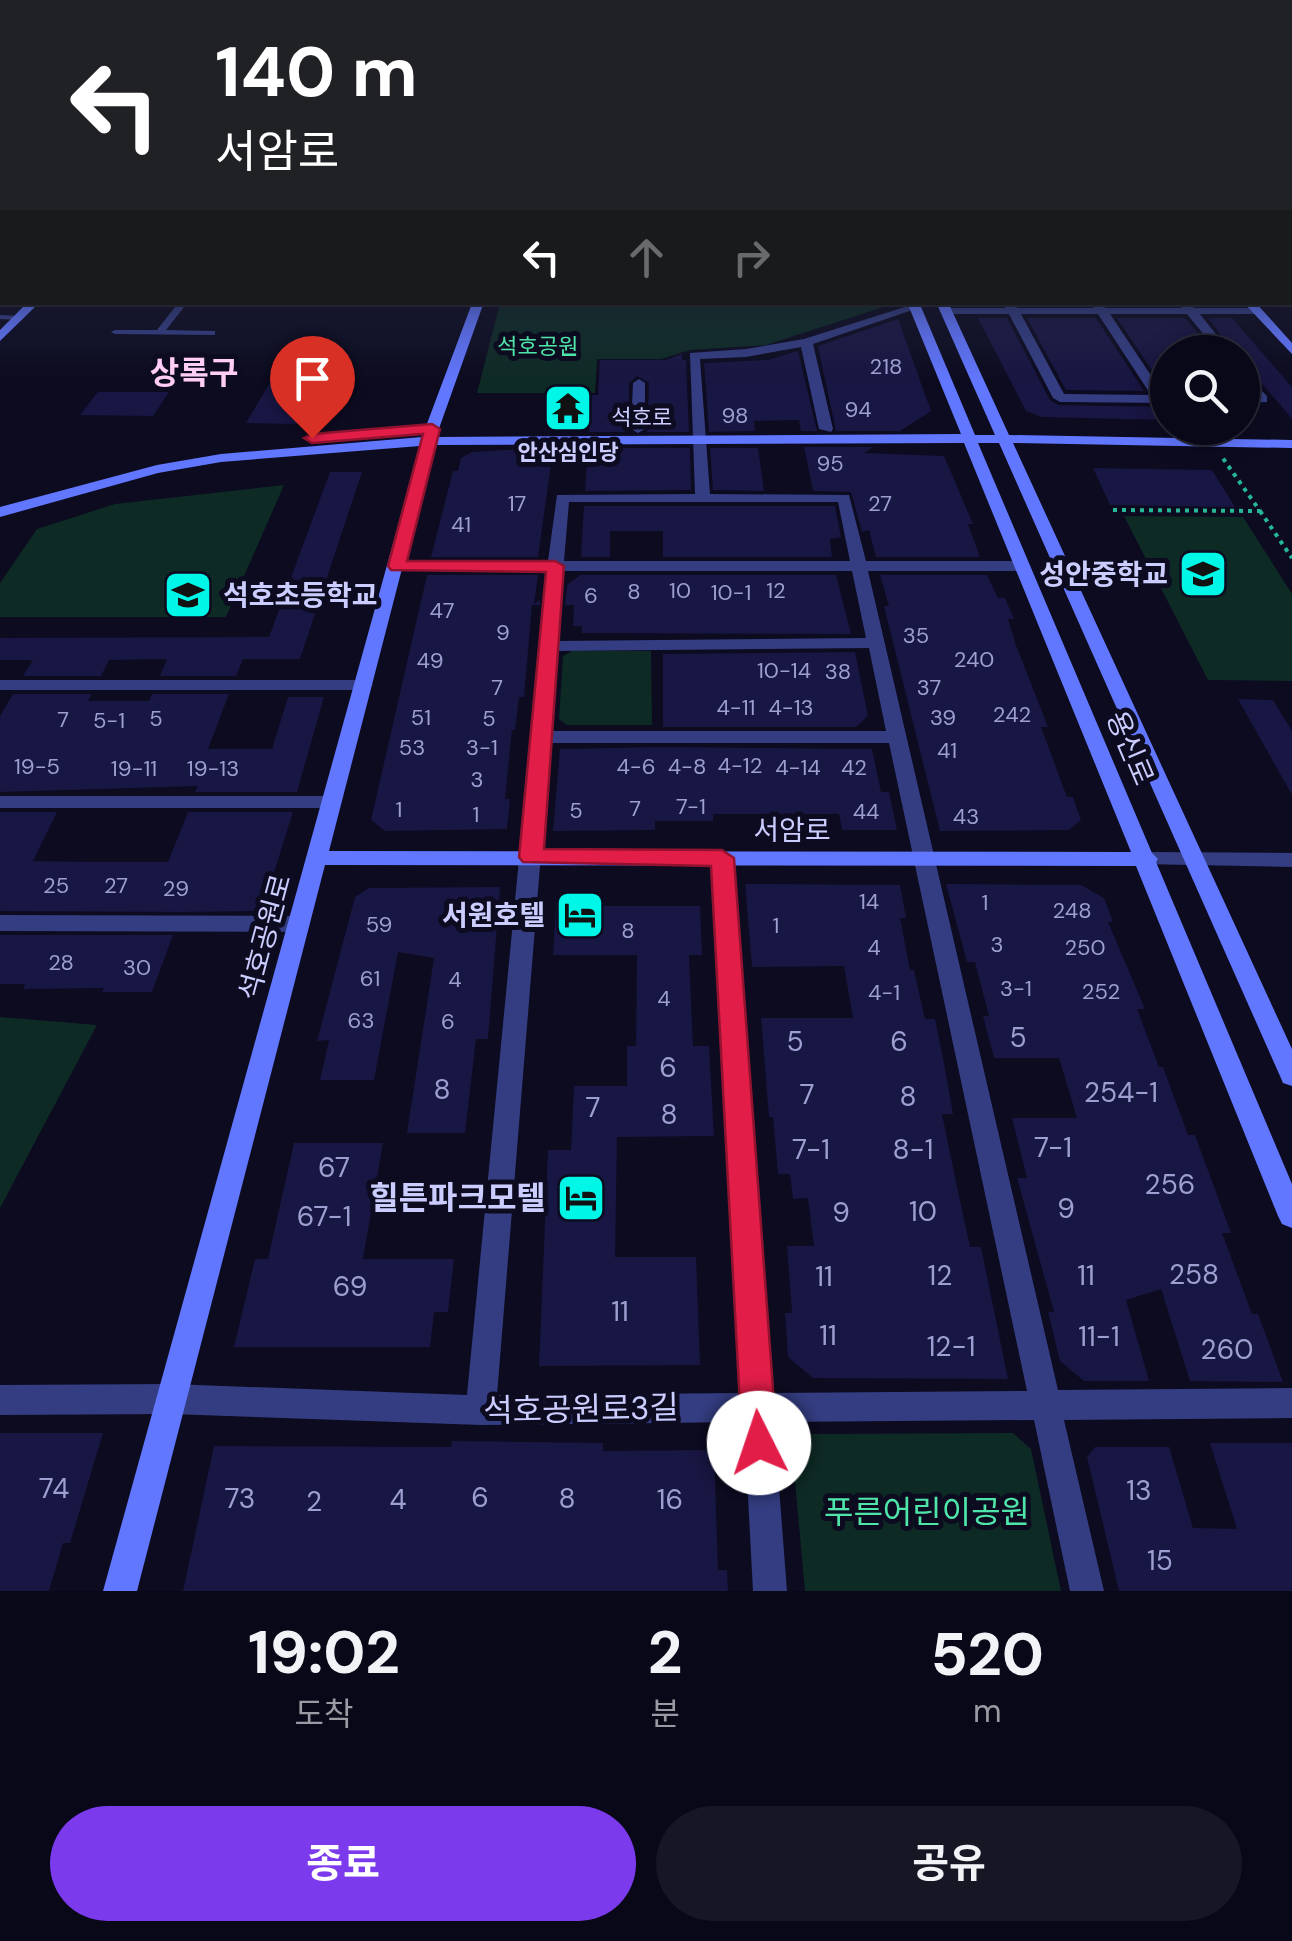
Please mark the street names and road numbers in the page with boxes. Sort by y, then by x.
street label: 석호로 [612,403,672,432]
street label: 용신로 [1098,705,1162,791]
street label: 서암로 [753,812,831,849]
street label: 석호공원로 [230,870,300,1004]
street label: 석호공원로3길 [483,1386,679,1432]

